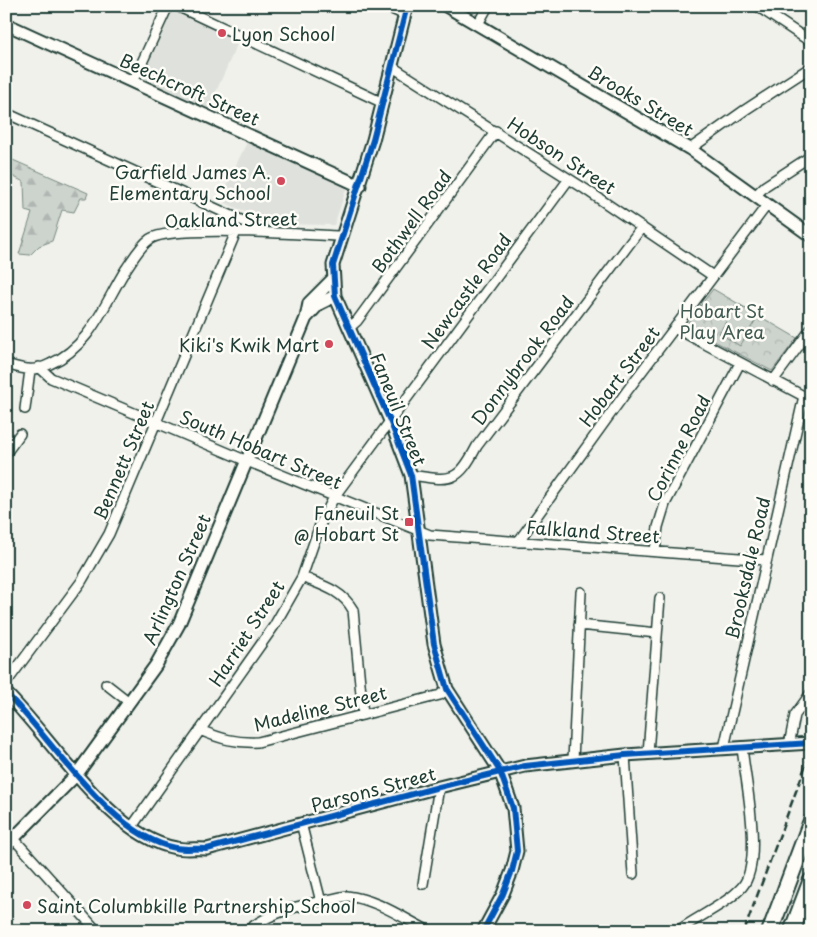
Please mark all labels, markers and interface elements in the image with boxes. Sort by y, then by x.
place label: Lyon School [232,20,335,47]
marker: Lyon School [216,27,228,39]
street label: Beechcroft Street [116,46,264,132]
street label: Brooks Street [583,58,699,142]
street label: Hobson Street [502,110,622,200]
place label: Garfield James A. Elementary School [109,158,271,206]
street label: Bothwell Road [364,164,458,278]
marker: Garfield James A. Elementary School [275,175,287,187]
street label: Oakland Street [164,204,298,234]
street label: Newcastle Road [415,227,517,355]
street label: Donnybrook Road [464,289,580,431]
park label: Hobart St Play Area [679,297,765,345]
street label: Hobart Street [572,320,666,432]
place label: Kiki's Kwik Mart [179,331,319,358]
marker: Kiki's Kwik Mart [323,338,335,350]
street label: Faneuil Street [364,348,434,470]
street label: Corinne Road [639,390,717,506]
street label: Bennett Street [86,396,160,524]
street label: South Hobart Street [176,403,346,495]
street label: Brooksdale Road [717,494,777,642]
place label: Faneuil St @ Hobart St [294,499,399,547]
street label: Arlington Street [135,509,217,649]
street label: Falkland Street [525,513,661,549]
marker: Faneuil St @ Hobart St [403,516,415,528]
street label: Harriet Street [202,575,290,691]
street label: Madeline Street [251,678,389,738]
street label: Parsons Street [308,759,438,819]
place label: Saint Columbkille Partnership School [37,892,356,919]
marker: Saint Columbkille Partnership School [21,899,33,911]

